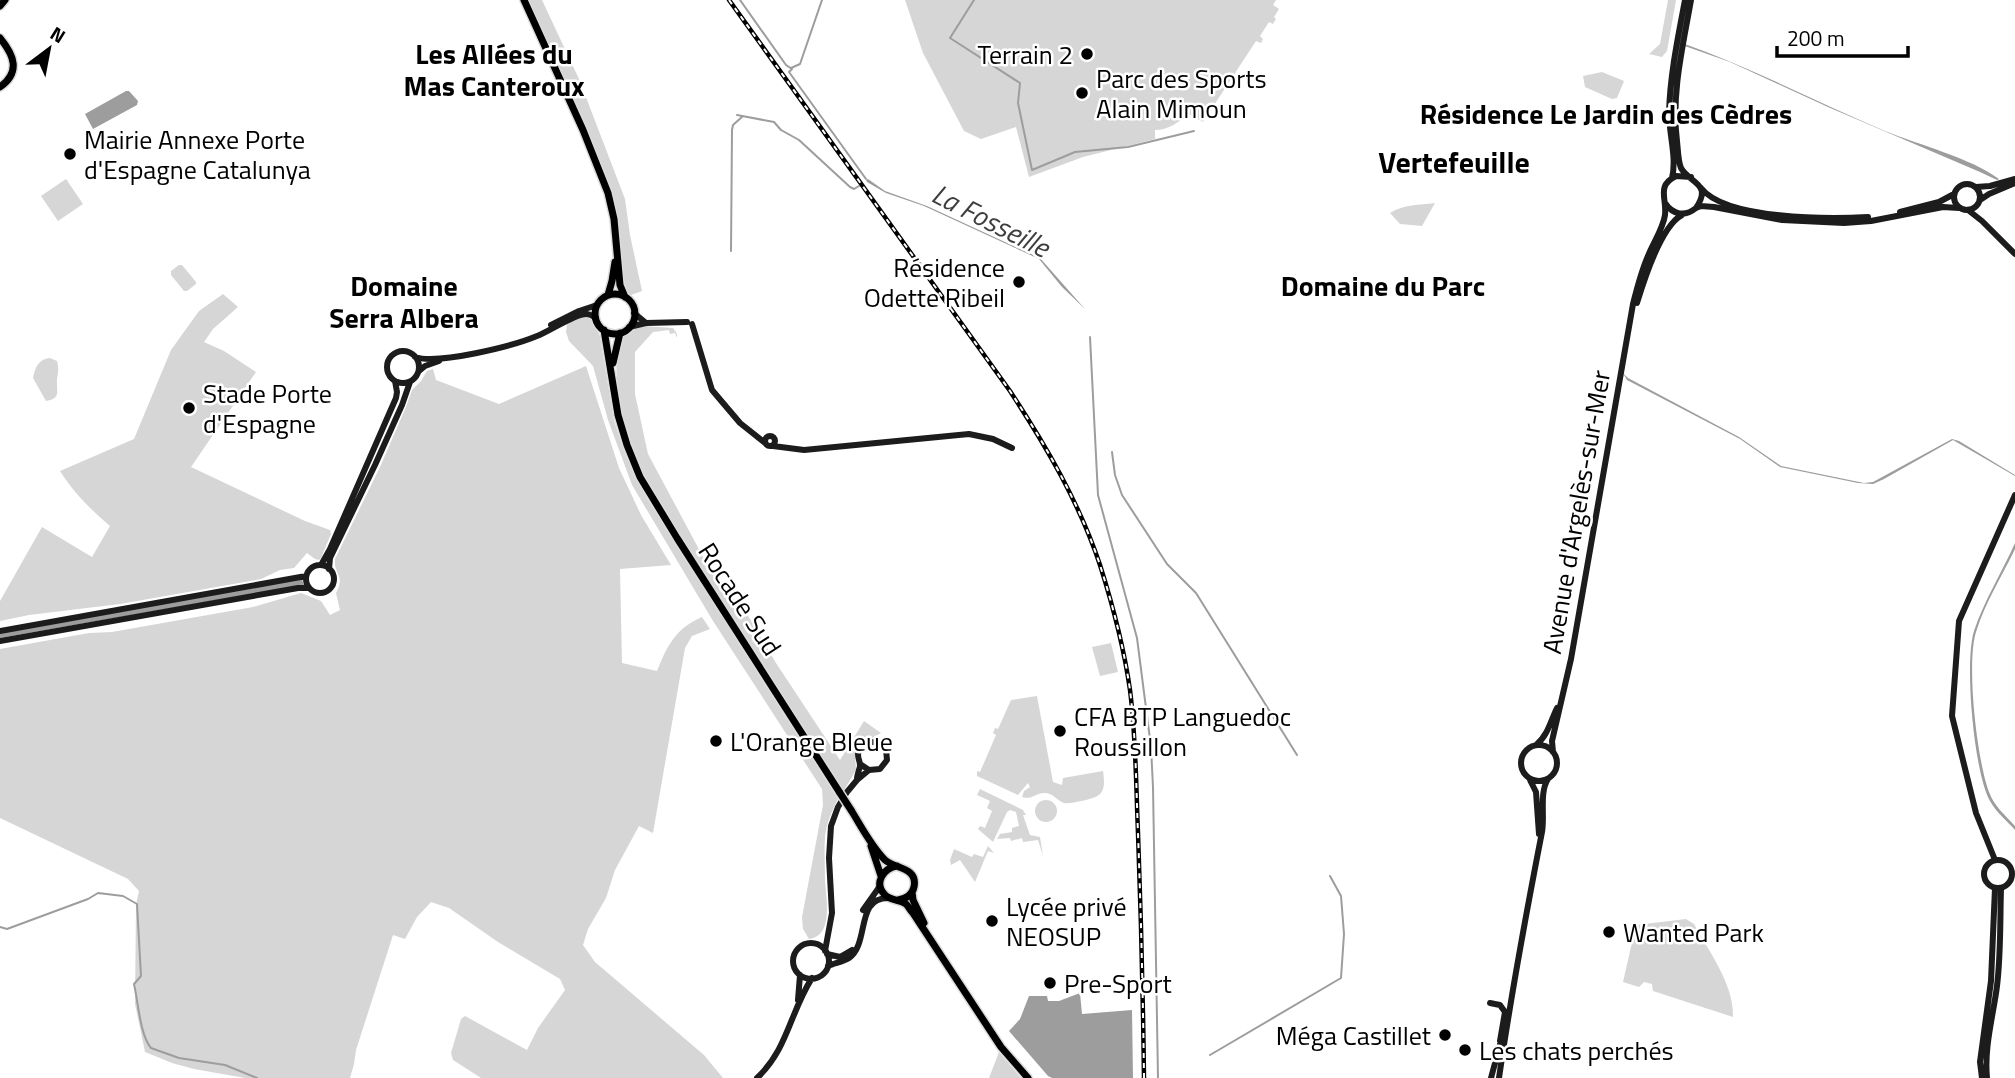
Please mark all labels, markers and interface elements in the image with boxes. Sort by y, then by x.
north arrow [14,14,84,84]
scale bar [1777,14,1908,58]
text: N [45,18,72,50]
text: 200 m [1787,22,1844,54]
district label: Les Allées du Mas Canteroux [403,32,585,107]
place label: Terrain 2 [978,35,1073,74]
marker: Terrain 2 [1079,46,1095,62]
place label: Parc des Sports Alain Mimoun [1096,59,1267,128]
marker: Parc des Sports Alain Mimoun [1074,85,1090,101]
district label: Résidence Le Jardin des Cèdres [1420,92,1792,135]
place label: Mairie Annexe Porte d'Espagne Catalunya [84,120,311,189]
district label: Vertefeuille [1378,139,1530,185]
marker: Mairie Annexe Porte d'Espagne Catalunya [62,146,78,162]
water label: La Fosseille [925,172,1059,269]
place label: Résidence Odette Ribeil [864,248,1005,317]
district label: Domaine Serra Albera [329,264,479,339]
district label: Domaine du Parc [1281,264,1485,307]
marker: Résidence Odette Ribeil [1011,274,1027,290]
street label: Avenue d'Argelès-sur-Mer [1532,367,1620,657]
place label: Stade Porte d'Espagne [203,374,332,443]
marker: Stade Porte d'Espagne [181,400,197,416]
street label: Rocade Sud [689,535,791,663]
place label: CFA BTP Languedoc Roussillon [1074,697,1291,766]
place label: L'Orange Bleue [730,722,893,761]
marker: CFA BTP Languedoc Roussillon [1052,723,1068,739]
marker: L'Orange Bleue [708,733,724,749]
place label: Lycée privé NEOSUP [1006,887,1127,956]
marker: Lycée privé NEOSUP [984,913,1000,929]
place label: Wanted Park [1623,913,1764,952]
marker: Wanted Park [1601,924,1617,940]
place label: Pre-Sport [1064,964,1172,1003]
marker: Pre-Sport [1042,975,1058,991]
place label: Méga Castillet [1276,1016,1431,1055]
marker: Méga Castillet [1437,1027,1453,1043]
place label: Les chats perchés [1479,1031,1674,1070]
marker: Les chats perchés [1457,1042,1473,1058]

